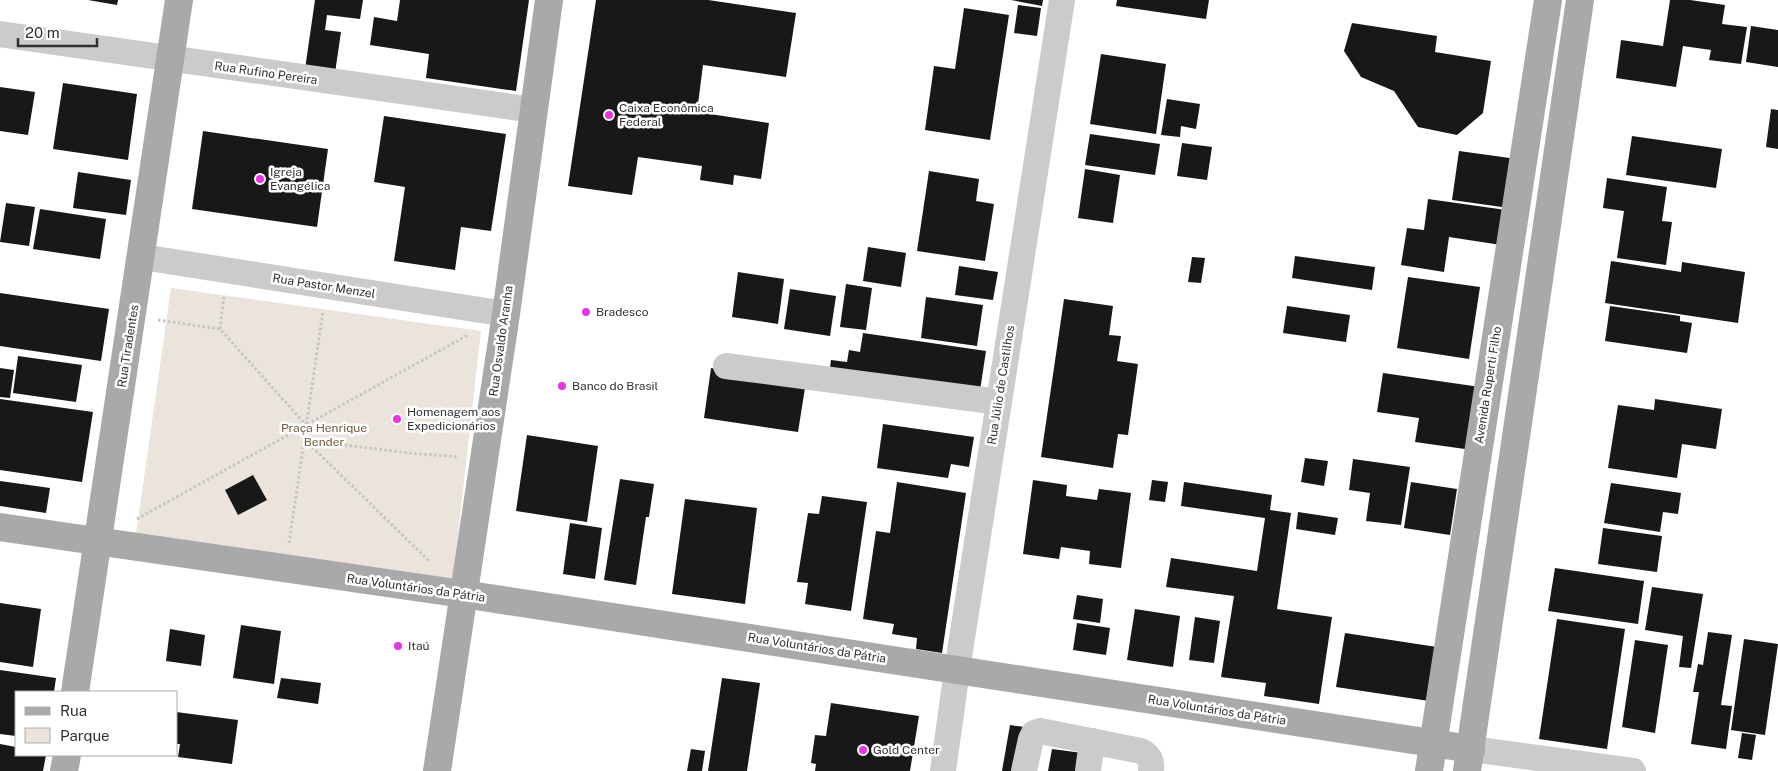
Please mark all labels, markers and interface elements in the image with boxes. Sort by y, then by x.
scale bar [18,15,96,47]
text: 20 m [25,24,60,41]
street label: Rua Rufino Pereira [214,59,318,87]
place label: Caixa Econômica Federal [619,101,714,129]
marker: Caixa Econômica Federal [603,109,615,121]
place label: Igreja Evangélica [270,165,330,193]
marker: Igreja Evangélica [254,173,266,185]
street label: Rua Pastor Menzel [272,271,377,301]
street label: Rua Osvaldo Aranha [486,285,516,397]
street label: Rua Tiradentes [115,304,141,388]
place label: Bradesco [596,305,649,319]
marker: Bradesco [580,306,592,318]
street label: Rua Júlio de Castilhos [985,324,1017,446]
street label: Avenida Ruperti Filho [1472,325,1504,445]
place label: Banco do Brasil [572,379,659,393]
marker: Banco do Brasil [556,380,568,392]
place label: Homenagem aos Expedicionários [407,405,500,433]
marker: Homenagem aos Expedicionários [391,413,403,425]
park label: Praça Henrique Bender [281,421,367,449]
street label: Rua Voluntários da Pátria [346,571,486,605]
street label: Rua Voluntários da Pátria [747,630,887,666]
place label: Itaú [408,639,430,653]
marker: Itaú [392,640,404,652]
legend [15,691,178,756]
street label: Rua Voluntários da Pátria [1147,692,1287,728]
text: Rua [60,702,87,719]
text: Parque [60,727,110,744]
place label: Gold Center [873,743,940,757]
marker: Gold Center [857,744,869,756]

